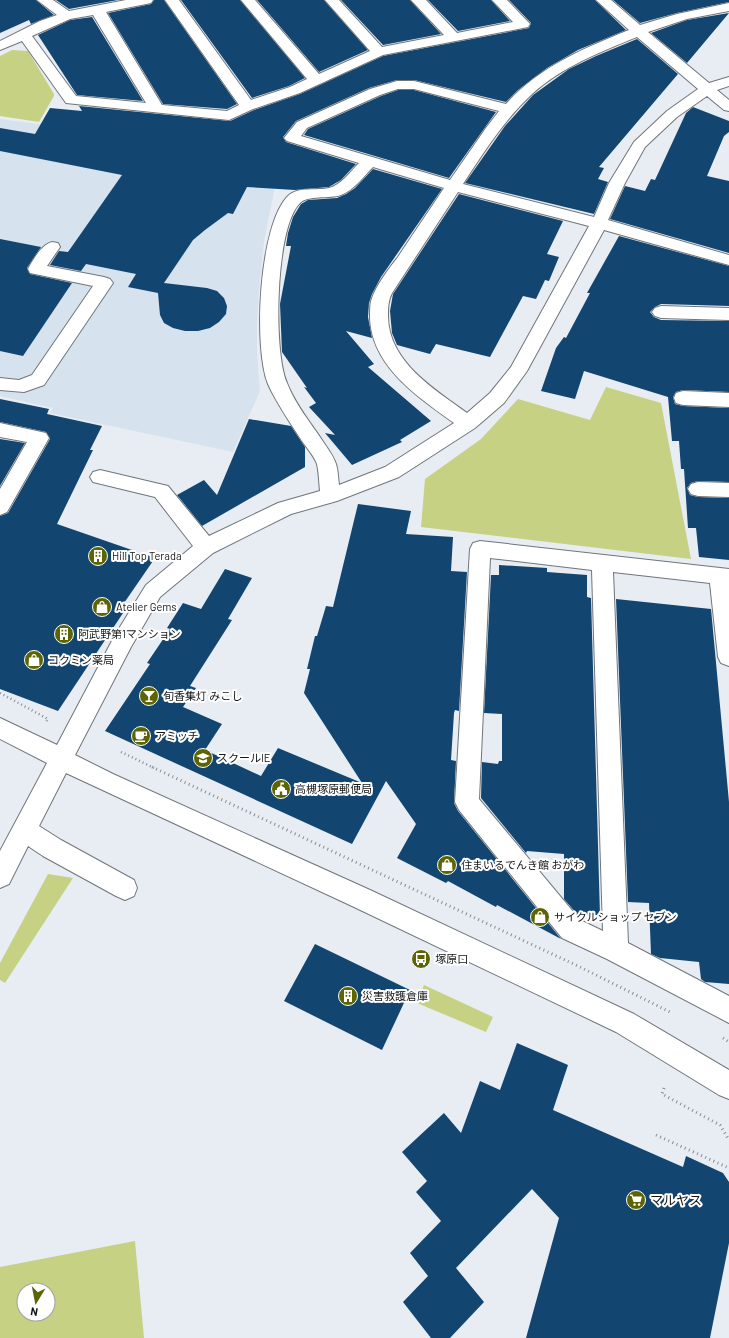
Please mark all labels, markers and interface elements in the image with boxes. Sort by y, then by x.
building icon: Hill Top Terada [87,545,109,567]
place label: Hill Top Terada [112,549,182,562]
shop icon: Atelier Gems [91,596,113,618]
place label: Atelier Gems [116,600,177,613]
building icon: 阿武野第1マンション [53,623,75,645]
place label: 阿武野第1マンション [78,627,181,640]
shop icon: コクミン薬局 [23,649,45,671]
place label: コクミン薬局 [48,653,114,666]
bar icon: 旬香集灯 みこし [138,685,160,707]
place label: 旬香集灯 みこし [163,689,242,702]
cafe icon: アミッチ [130,725,152,747]
place label: アミッチ [155,729,199,742]
school or university icon: スクールIE [192,747,214,769]
place label: スクールIE [217,751,271,764]
public building icon: 高槻塚原郵便局 [270,778,292,800]
place label: 高槻塚原郵便局 [295,782,372,795]
shop icon: 住まいるでんき館 おがわ [436,854,458,876]
place label: 住まいるでんき館 おがわ [461,858,584,871]
shop icon: サイクルショップ セブン [529,906,551,928]
place label: サイクルショップ セブン [554,910,677,923]
bus stop icon: 塚原口 [410,948,432,970]
place label: 塚原口 [435,952,468,965]
building icon: 災害救護倉庫 [337,985,359,1007]
place label: 災害救護倉庫 [362,989,428,1002]
supermarket icon: マルヤス [625,1189,647,1211]
place label: マルヤス [650,1192,702,1208]
north arrow [16,1282,56,1322]
text: N [29,1305,39,1319]

